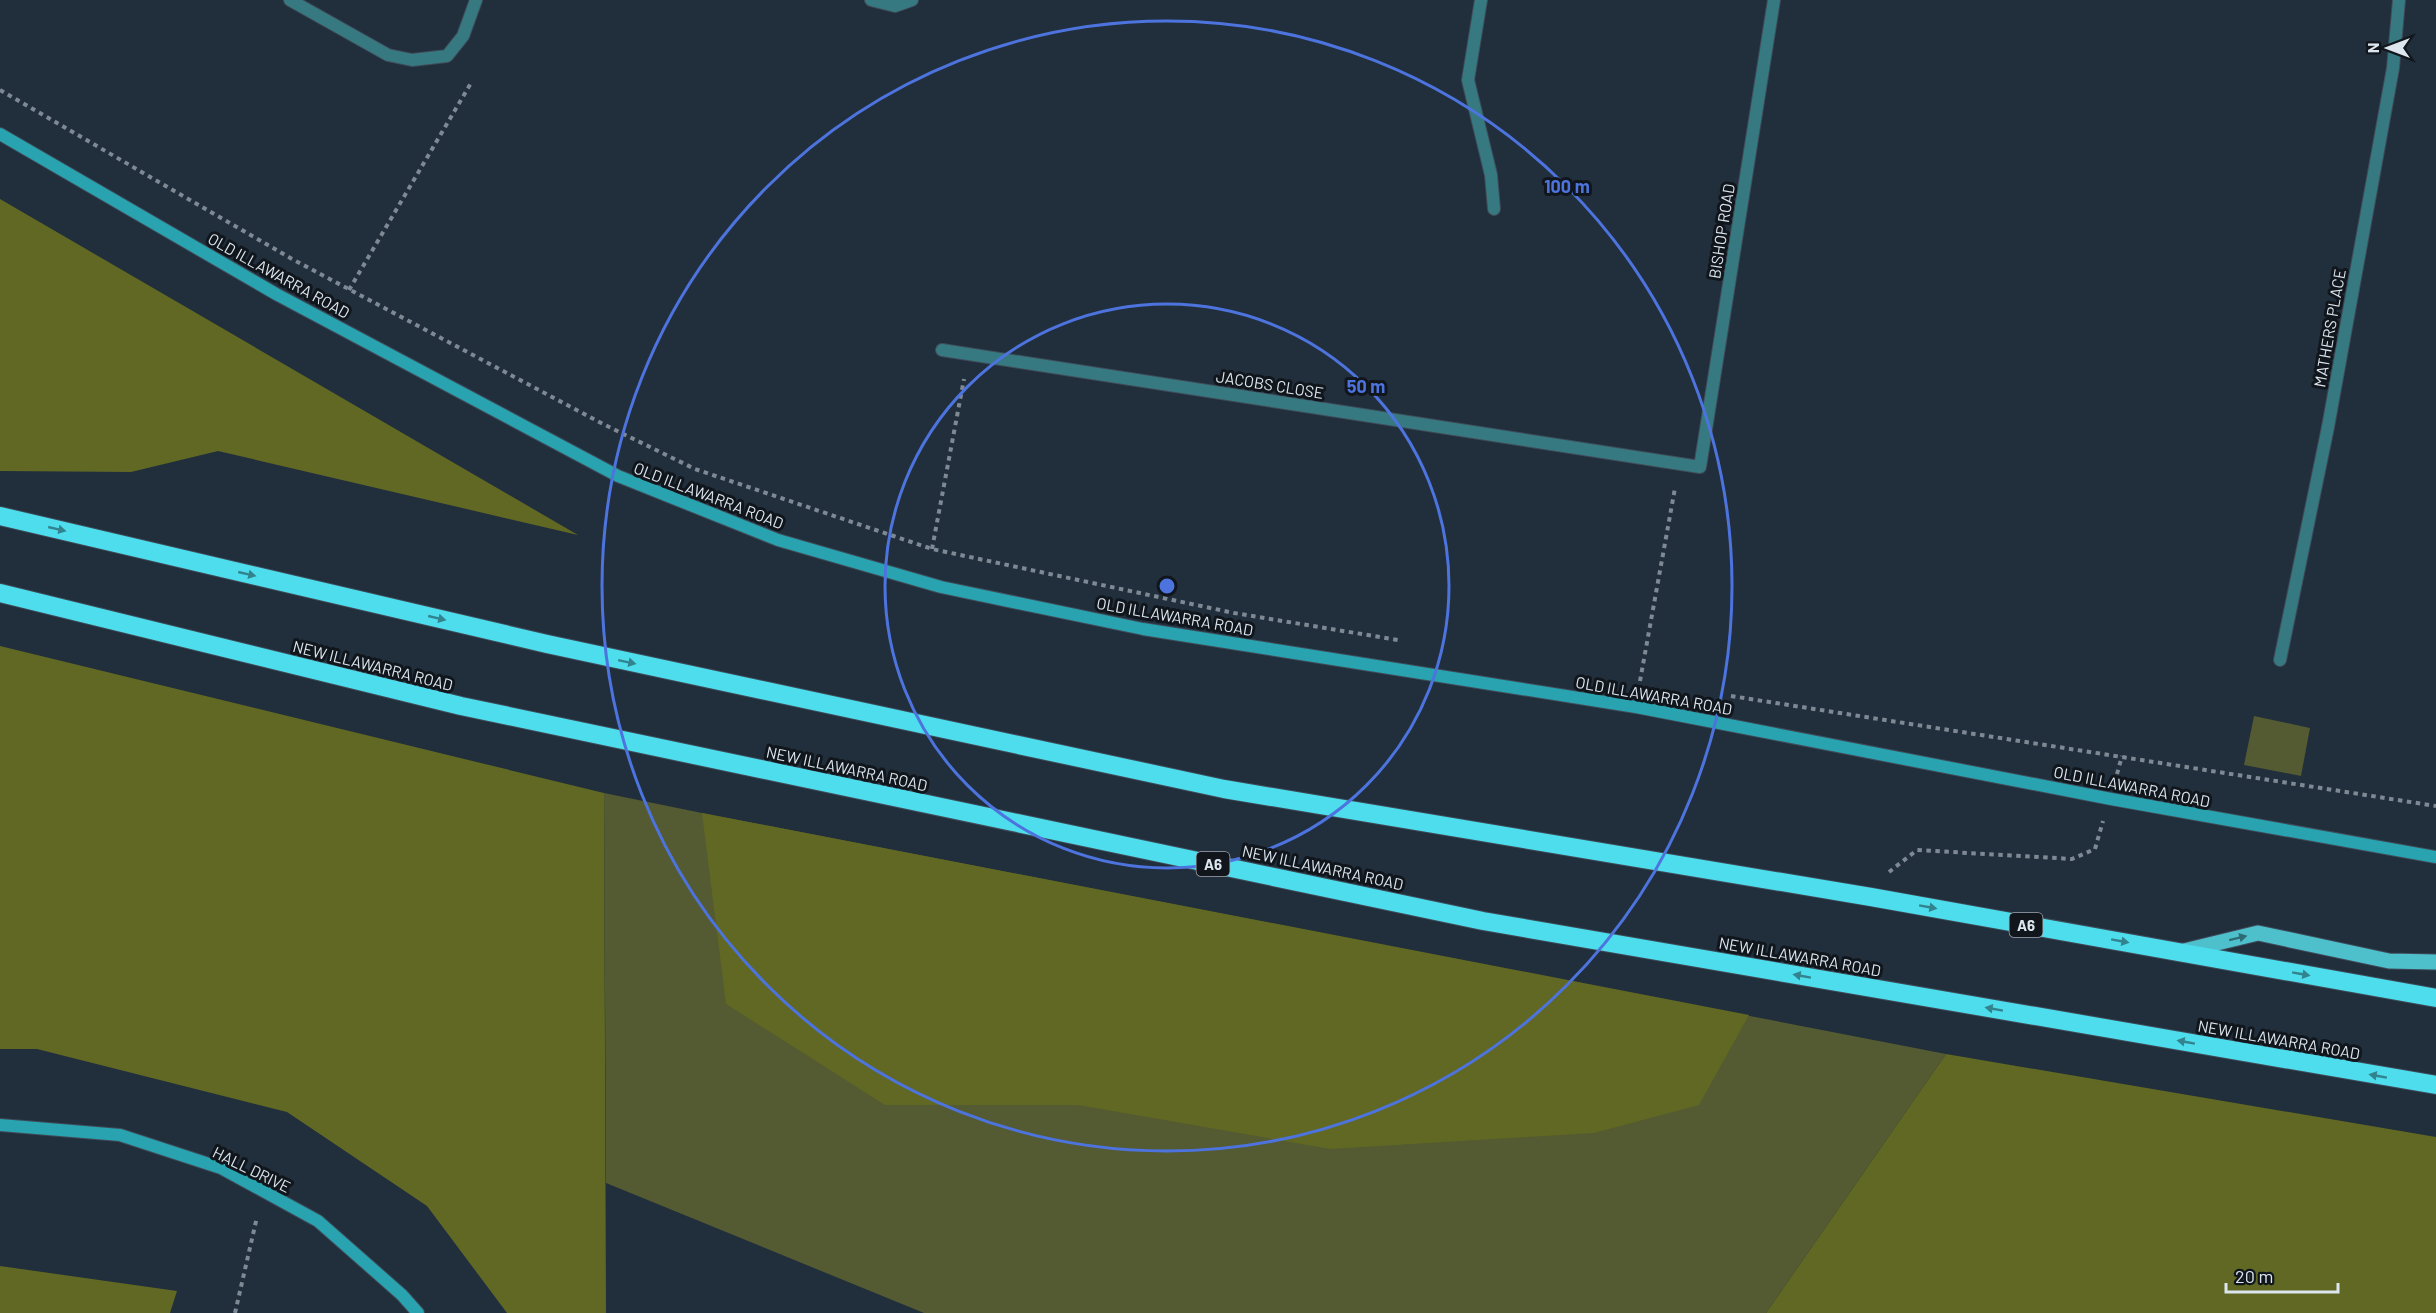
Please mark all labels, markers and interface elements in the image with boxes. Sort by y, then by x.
north arrow [2358,18,2418,78]
text: N [2363,43,2382,53]
text: 100 m [1544,175,1590,197]
street label: BISHOP ROAD [1704,182,1738,280]
street label: OLD ILLAWARRA ROAD [205,228,353,322]
street label: MATHERS PLACE [2309,267,2349,389]
street label: JACOBS CLOSE [1215,366,1325,402]
text: 50 m [1347,375,1385,397]
street label: OLD ILLAWARRA ROAD [631,458,787,532]
one-way arrow [48,525,66,535]
one-way arrow [238,570,257,579]
centre of rings [1157,576,1177,596]
street label: OLD ILLAWARRA ROAD [1095,593,1255,639]
one-way arrow [427,614,446,624]
street label: NEW ILLAWARRA ROAD [291,636,455,694]
one-way arrow [618,657,636,667]
street label: OLD ILLAWARRA ROAD [1574,672,1734,718]
street label: NEW ILLAWARRA ROAD [765,742,929,794]
street label: OLD ILLAWARRA ROAD [2052,762,2212,810]
street label: NEW ILLAWARRA ROAD [1241,841,1405,893]
road number: A6 [1196,852,1230,876]
one-way arrow [1919,903,1938,912]
road number: A6 [2010,913,2042,937]
street label: NEW ILLAWARRA ROAD [1717,932,1883,980]
one-way arrow [2229,933,2247,943]
one-way arrow [2111,937,2130,946]
one-way arrow [2292,970,2311,979]
one-way arrow [1792,971,1811,980]
one-way arrow [1984,1004,2003,1013]
street label: NEW ILLAWARRA ROAD [2196,1015,2362,1063]
one-way arrow [2176,1038,2195,1047]
one-way arrow [2369,1071,2388,1080]
street label: HALL DRIVE [210,1142,294,1196]
scale bar [2226,1256,2338,1294]
text: 20 m [2235,1265,2273,1287]

